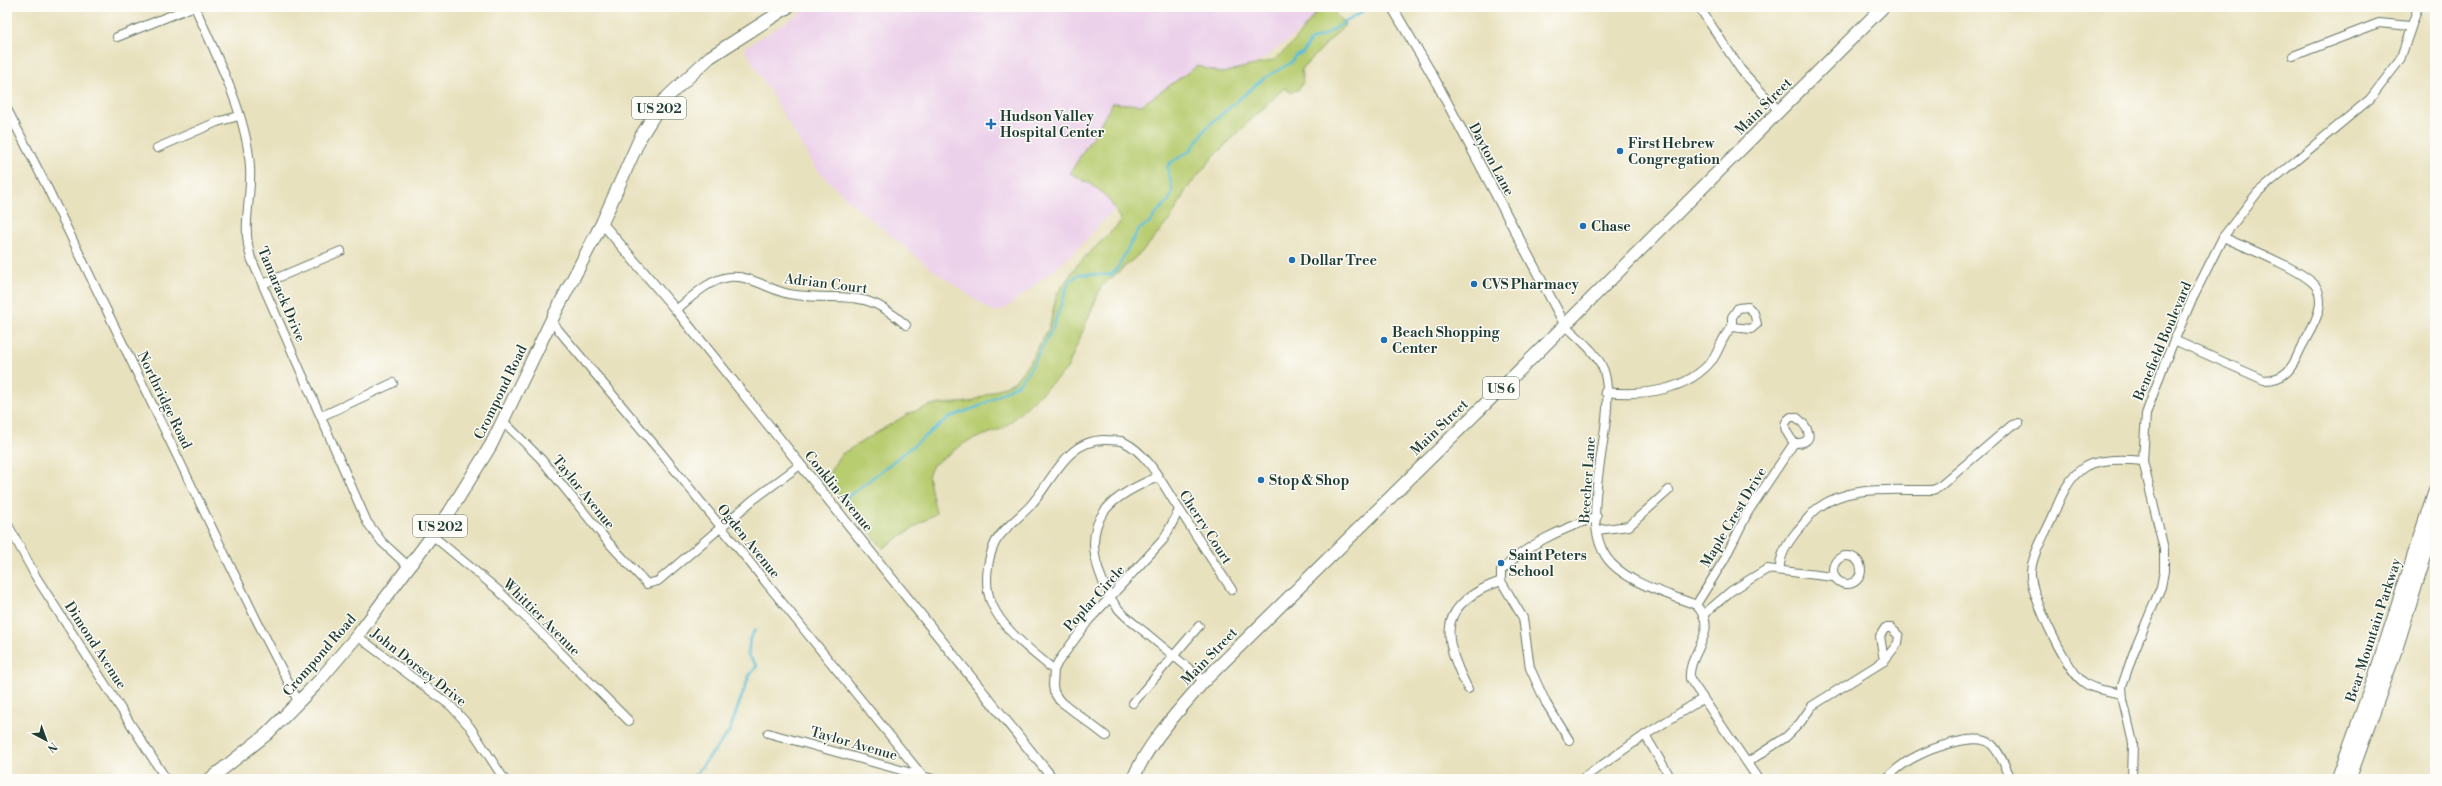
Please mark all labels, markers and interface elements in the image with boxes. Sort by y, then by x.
street label: Main Street [1731,74,1796,139]
road number: US 202 [632,97,686,119]
place label: Hudson Valley Hospital Center [1000,108,1105,142]
marker: Hudson Valley Hospital Center [985,118,997,130]
street label: Dayton Lane [1464,120,1518,199]
place label: First Hebrew Congregation [1628,135,1720,169]
marker: First Hebrew Congregation [1615,146,1625,156]
place label: Chase [1591,218,1631,236]
marker: Chase [1578,221,1588,231]
street label: Tamarack Drive [253,244,309,345]
place label: Dollar Tree [1300,252,1377,270]
marker: Dollar Tree [1287,255,1297,265]
street label: Adrian Court [782,270,868,298]
place label: CVS Pharmacy [1482,276,1580,294]
marker: CVS Pharmacy [1469,279,1479,289]
street label: Benefield Boulevard [2129,279,2196,405]
place label: Beach Shopping Center [1392,324,1500,358]
marker: Beach Shopping Center [1379,335,1389,345]
street label: Crompond Road [470,342,532,443]
street label: Northridge Road [133,349,196,452]
road number: US 6 [1483,377,1519,399]
street label: Main Street [1407,396,1472,460]
street label: Beecher Lane [1576,436,1600,525]
street label: Conklin Avenue [800,447,876,536]
street label: Taylor Avenue [548,452,619,533]
street label: Maple Crest Drive [1697,464,1771,571]
place label: Stop & Shop [1269,472,1349,490]
marker: Stop & Shop [1256,475,1266,485]
street label: Cherry Court [1175,487,1236,568]
street label: Ogden Avenue [713,501,784,582]
road number: US 202 [413,515,467,537]
place label: Saint Peters School [1509,547,1587,581]
street label: Bear Mountain Parkway [2342,556,2406,705]
marker: Saint Peters School [1496,558,1506,568]
street label: Poplar Circle [1060,562,1129,636]
street label: Whittier Avenue [498,575,584,660]
street label: Dimond Avenue [60,598,130,693]
street label: Crompond Road [279,611,360,700]
street label: John Dorsey Drive [366,624,470,711]
street label: Main Street [1178,624,1242,689]
north arrow [26,720,66,760]
street label: Taylor Avenue [808,723,899,765]
text: N [44,739,60,755]

